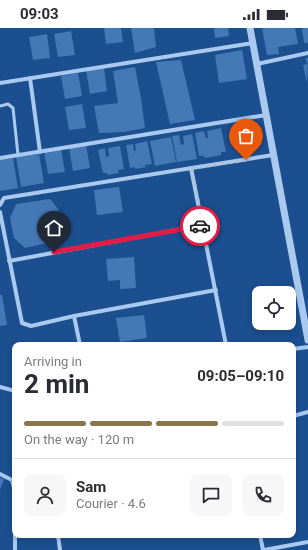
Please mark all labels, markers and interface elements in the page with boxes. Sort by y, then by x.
text: 09:03 [20,5,59,23]
pin [229,119,263,160]
icon: bag [235,125,257,147]
courier [180,206,220,246]
pin [37,211,71,252]
icon: car [189,215,211,237]
icon: home [43,217,65,239]
map controls [252,286,296,330]
button: locate [252,286,296,330]
text: Arriving in [24,354,82,369]
text: 09:05–09:10 [197,367,284,385]
text: 2 min [24,369,89,399]
text: On the way · 120 m [24,432,134,447]
button: person [24,474,66,516]
button: chat [190,474,232,516]
button: phone [242,474,284,516]
text: Sam [76,478,106,496]
text: Courier · 4.6 [76,496,146,511]

